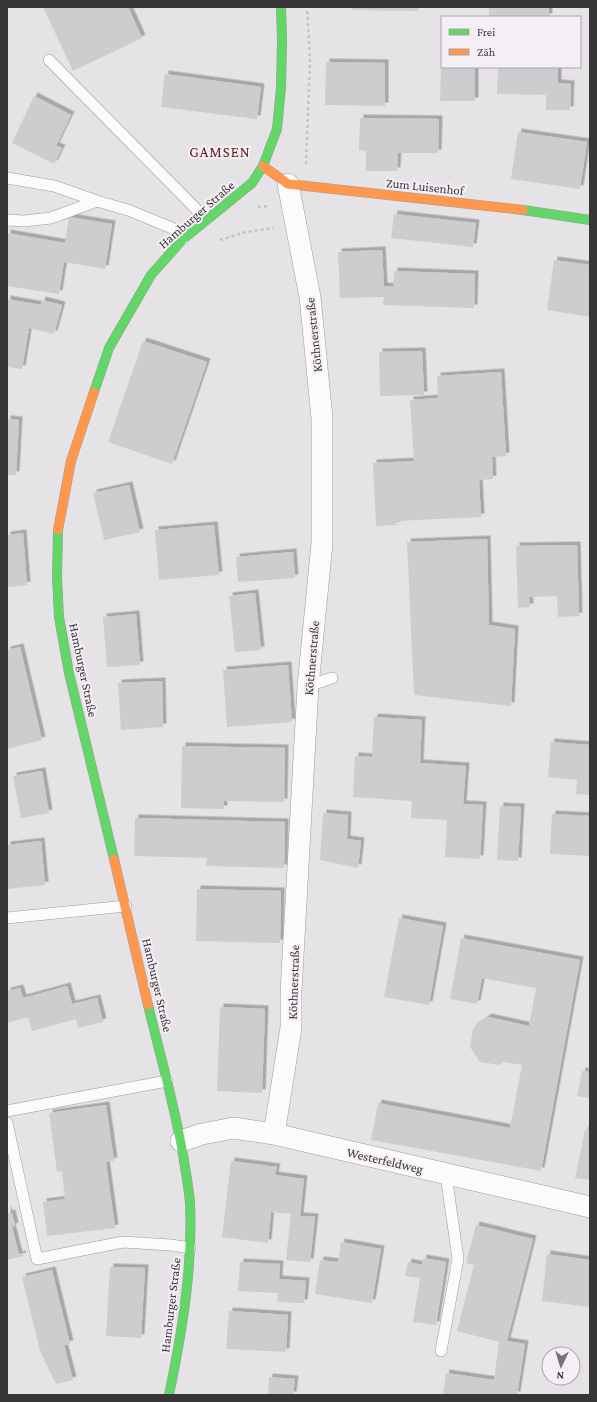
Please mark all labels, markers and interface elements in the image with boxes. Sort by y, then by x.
legend [441,16,581,68]
text: Frei [477,25,495,39]
text: Zäh [477,45,496,59]
district label: GAMSEN [189,144,251,160]
street label: Zum Luisenhof [385,175,466,198]
street label: Hamburger Straße [155,177,238,251]
street label: Köthnerstraße [302,297,325,373]
street label: Köthnerstraße [301,620,322,696]
street label: Hamburger Straße [66,622,101,719]
street label: Hamburger Straße [139,937,176,1034]
street label: Köthnerstraße [285,944,302,1020]
street label: Westerfeldweg [345,1144,425,1177]
street label: Hamburger Straße [157,1256,184,1353]
north arrow [541,1346,581,1386]
text: N [556,1370,564,1382]

